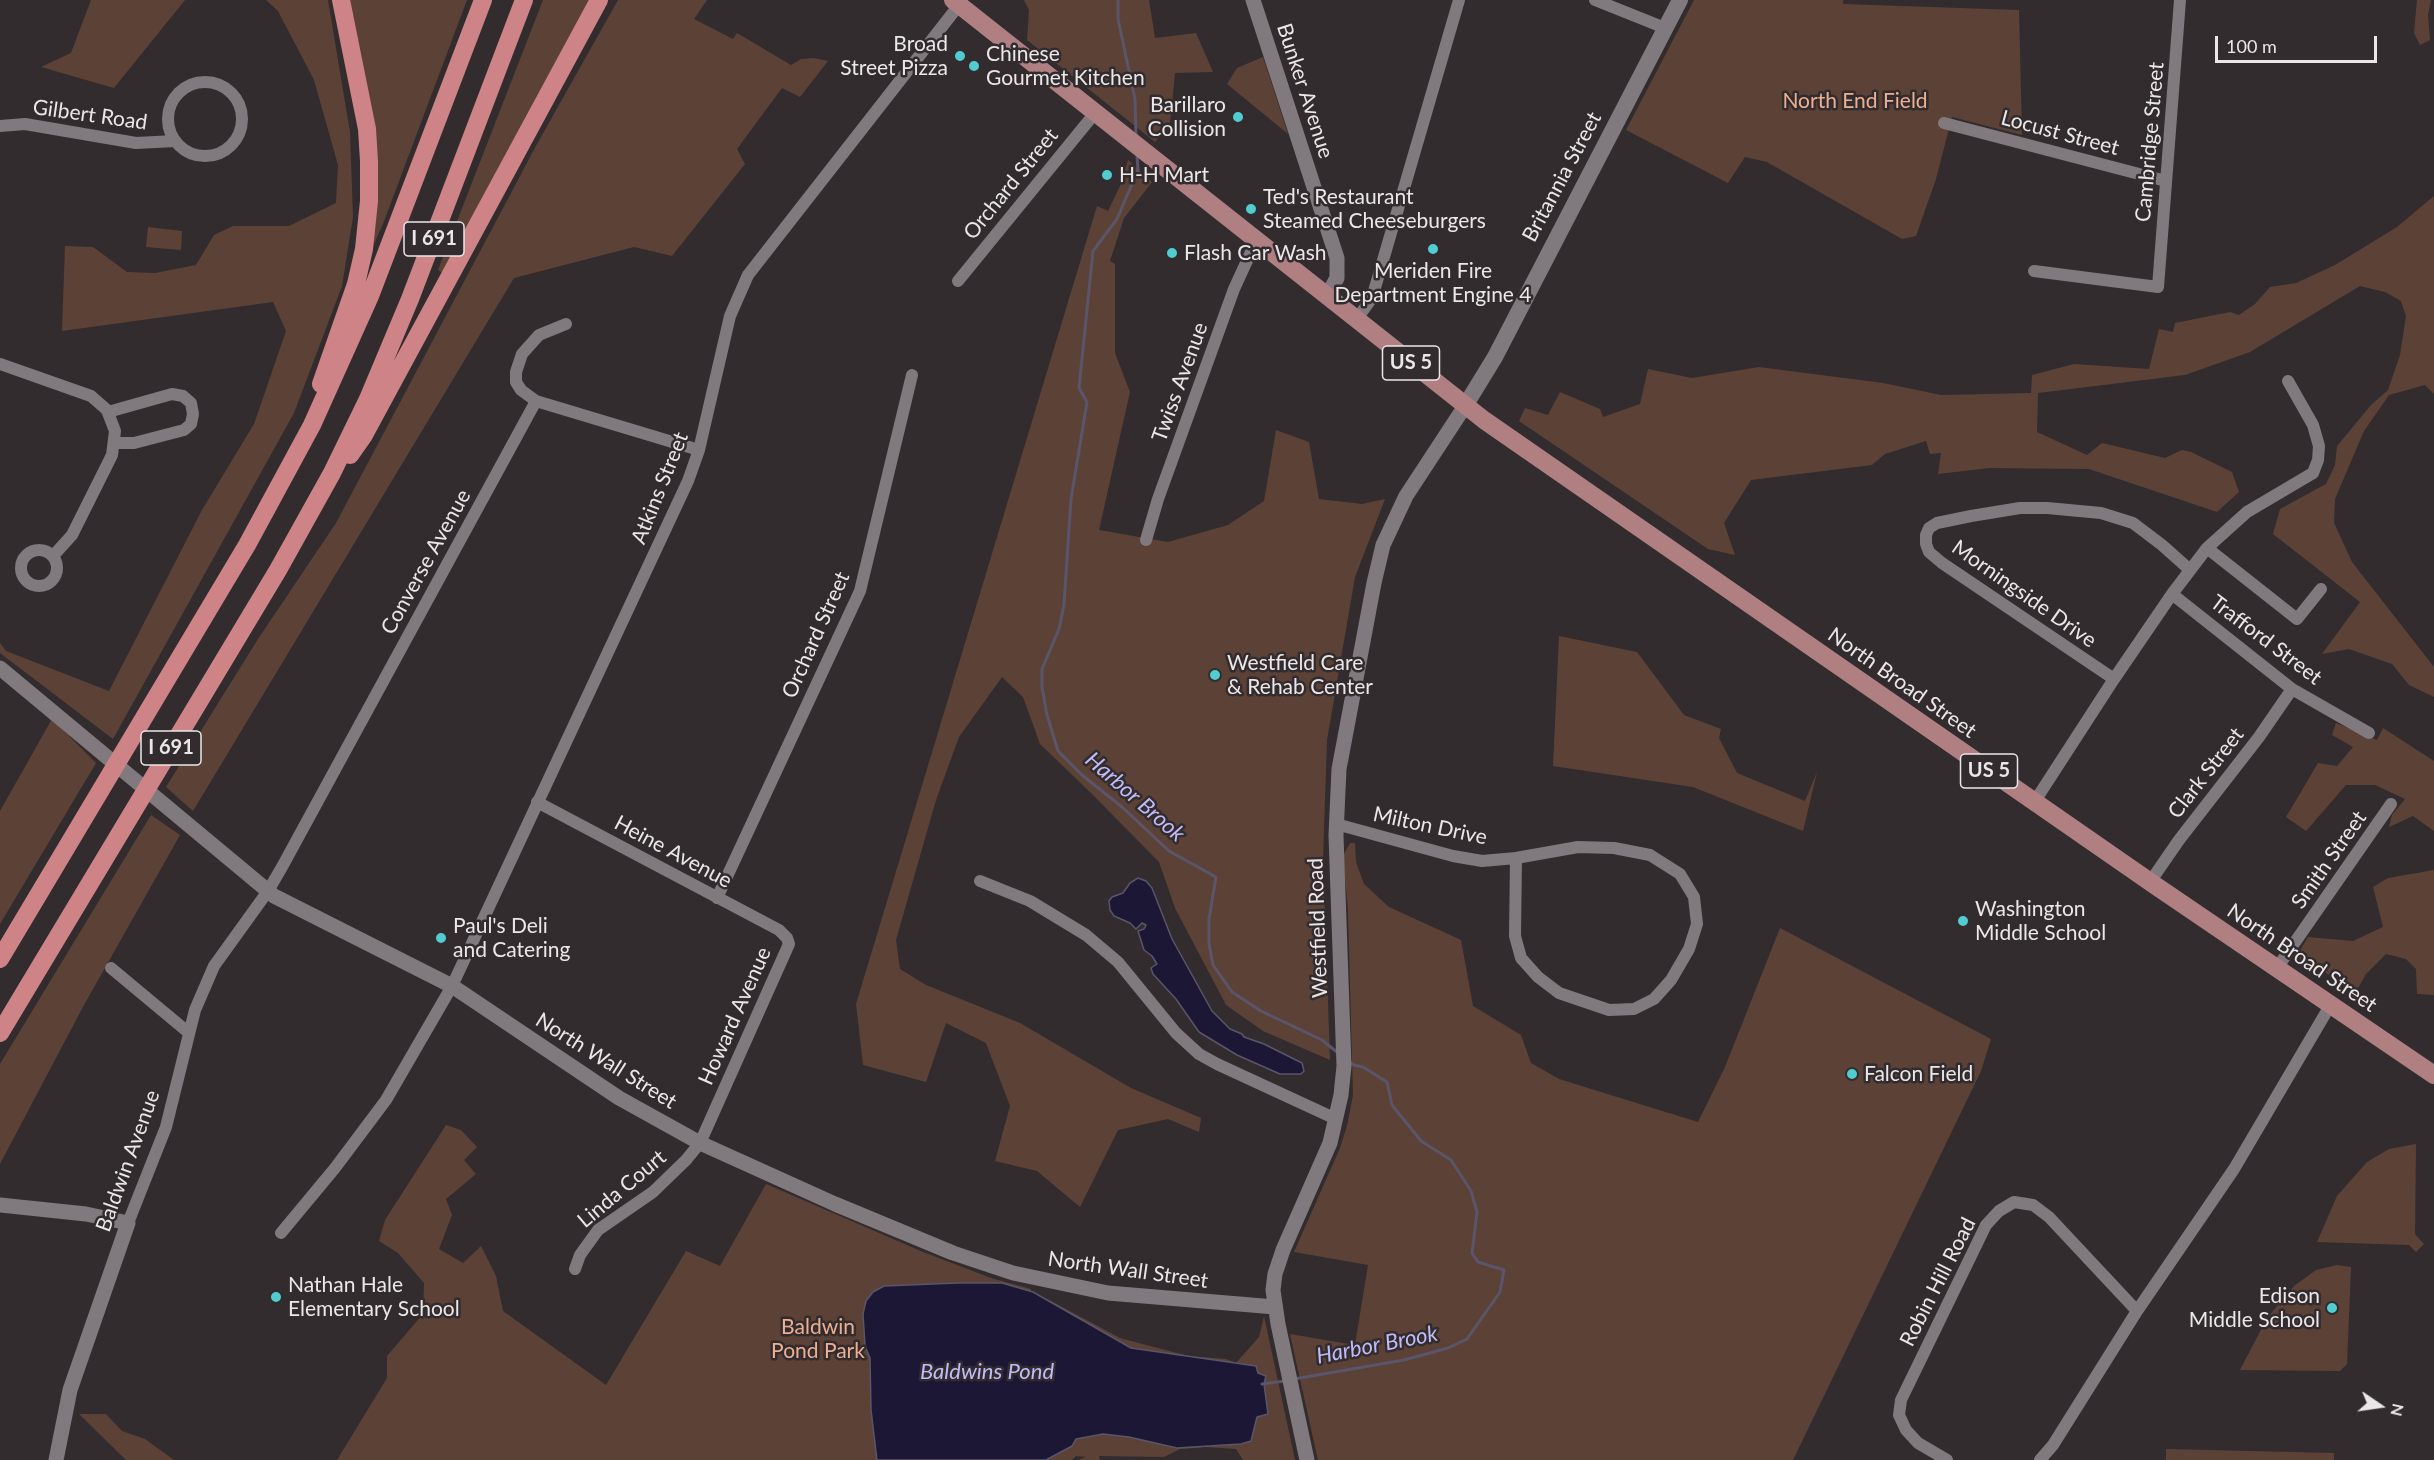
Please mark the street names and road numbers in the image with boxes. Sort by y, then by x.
street label: Bunker Avenue [1271,20,1339,162]
street label: Cambridge Street [2130,61,2170,223]
street label: Gilbert Road [31,95,149,135]
street label: Locust Street [1998,105,2122,161]
street label: Britannia Street [1517,108,1607,246]
street label: Orchard Street [959,123,1063,245]
road number: I 691 [404,222,464,256]
street label: Twiss Avenue [1147,319,1213,445]
road number: US 5 [1382,346,1440,380]
street label: Atkins Street [626,428,694,548]
street label: Converse Avenue [376,485,476,639]
street label: Morningside Drive [1947,535,2101,653]
street label: Orchard Street [777,568,855,702]
street label: Trafford Street [2205,590,2327,690]
street label: North Broad Street [1823,622,1981,744]
street label: Clark Street [2163,723,2249,823]
road number: I 691 [141,731,201,765]
road number: US 5 [1960,754,2018,788]
street label: Milton Drive [1371,802,1489,850]
street label: Smith Street [2286,806,2372,914]
street label: Heine Avenue [610,810,736,894]
street label: Westfield Road [1303,858,1333,998]
street label: North Broad Street [2222,899,2382,1017]
street label: Howard Avenue [693,943,777,1089]
street label: North Wall Street [531,1008,681,1114]
street label: Baldwin Avenue [91,1087,165,1235]
street label: Linda Court [573,1145,671,1233]
street label: Robin Hill Road [1895,1213,1981,1351]
street label: North Wall Street [1046,1246,1210,1294]

